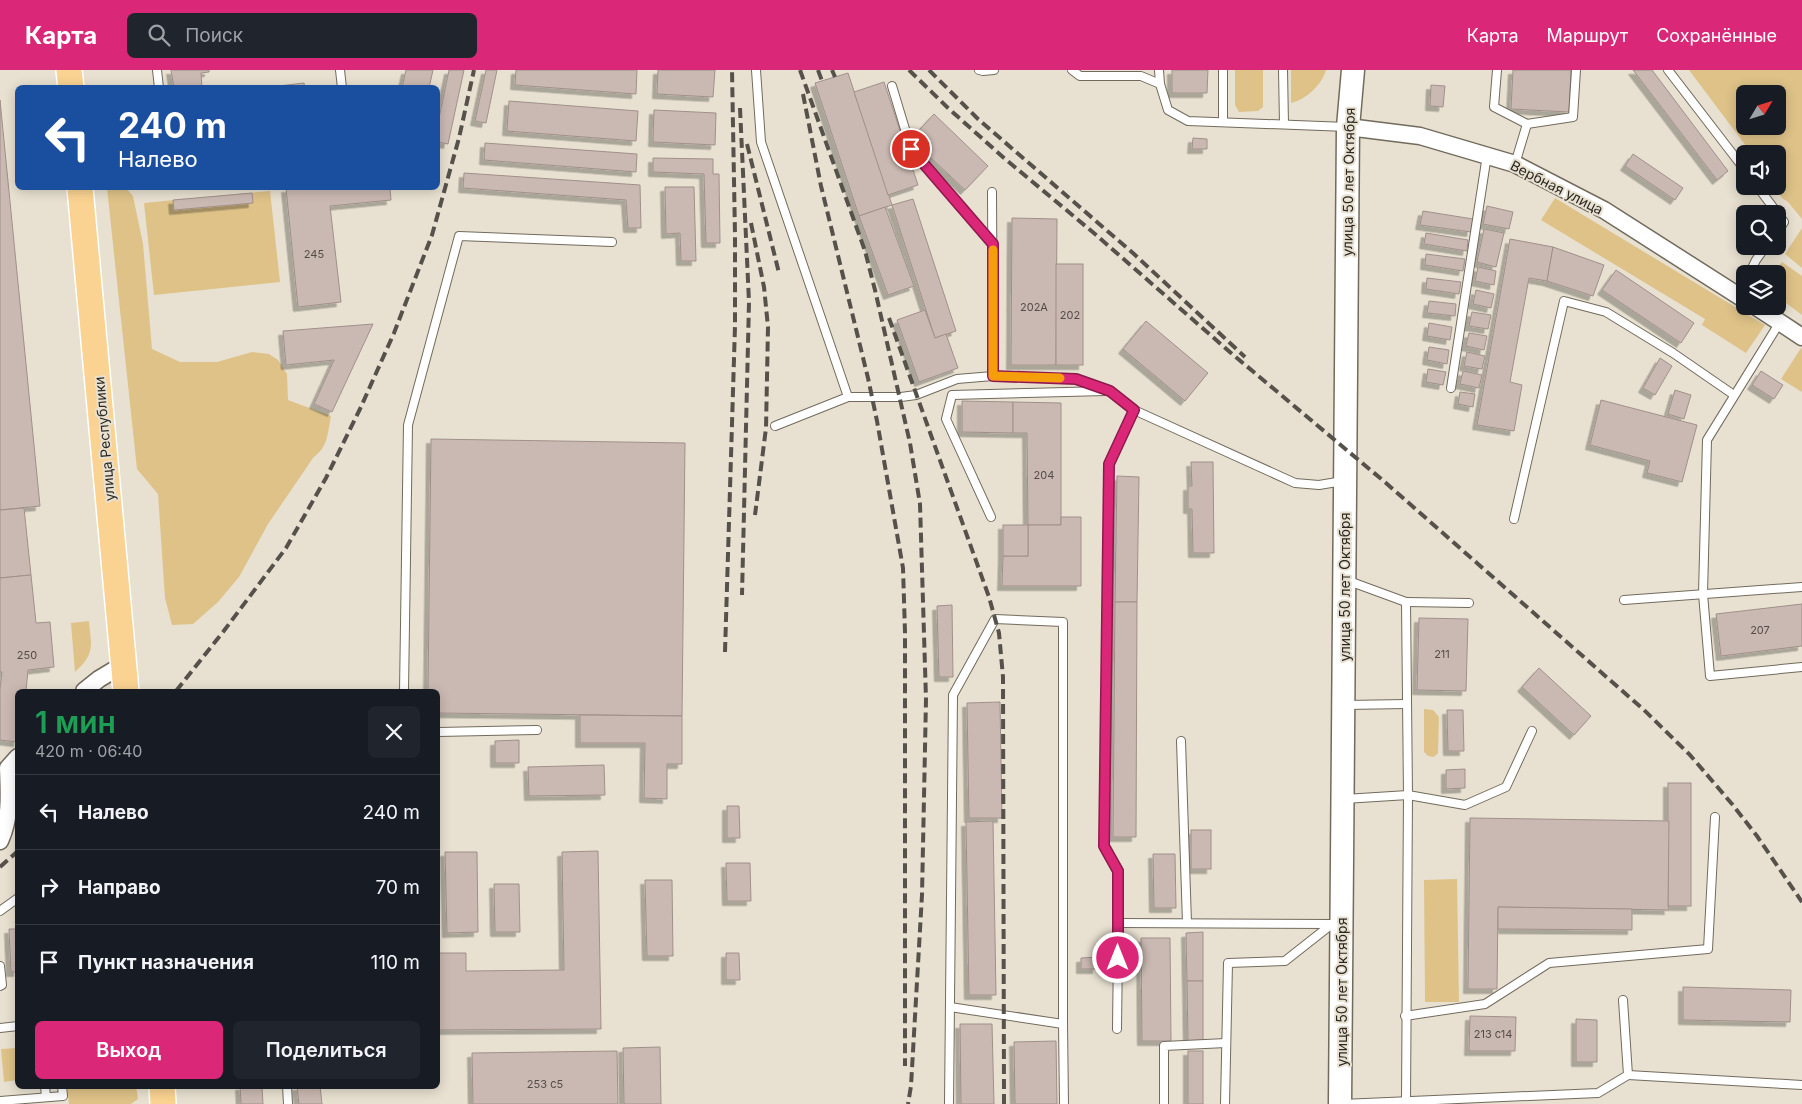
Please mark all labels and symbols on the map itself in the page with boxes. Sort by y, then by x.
north arrow [1736,85,1786,135]
street label: улица 50 лет Октября [1338,107,1358,257]
pin [890,128,932,170]
street label: Вербная улица [1508,156,1606,218]
house number: 245 [304,247,324,261]
house number: 202А [1020,300,1048,314]
house number: 202 [1060,308,1080,322]
street label: улица Республики [90,376,118,502]
house number: 204 [1034,468,1054,482]
street label: улица 50 лет Октября [1336,513,1353,661]
house number: 207 [1750,623,1770,637]
house number: 211 [1434,647,1450,661]
house number: 250 [17,648,37,662]
street label: улица 50 лет Октября [1333,918,1350,1066]
position arrow [1091,931,1143,983]
house number: 213 с14 [1474,1027,1512,1041]
house number: 253 c5 [527,1077,563,1091]

